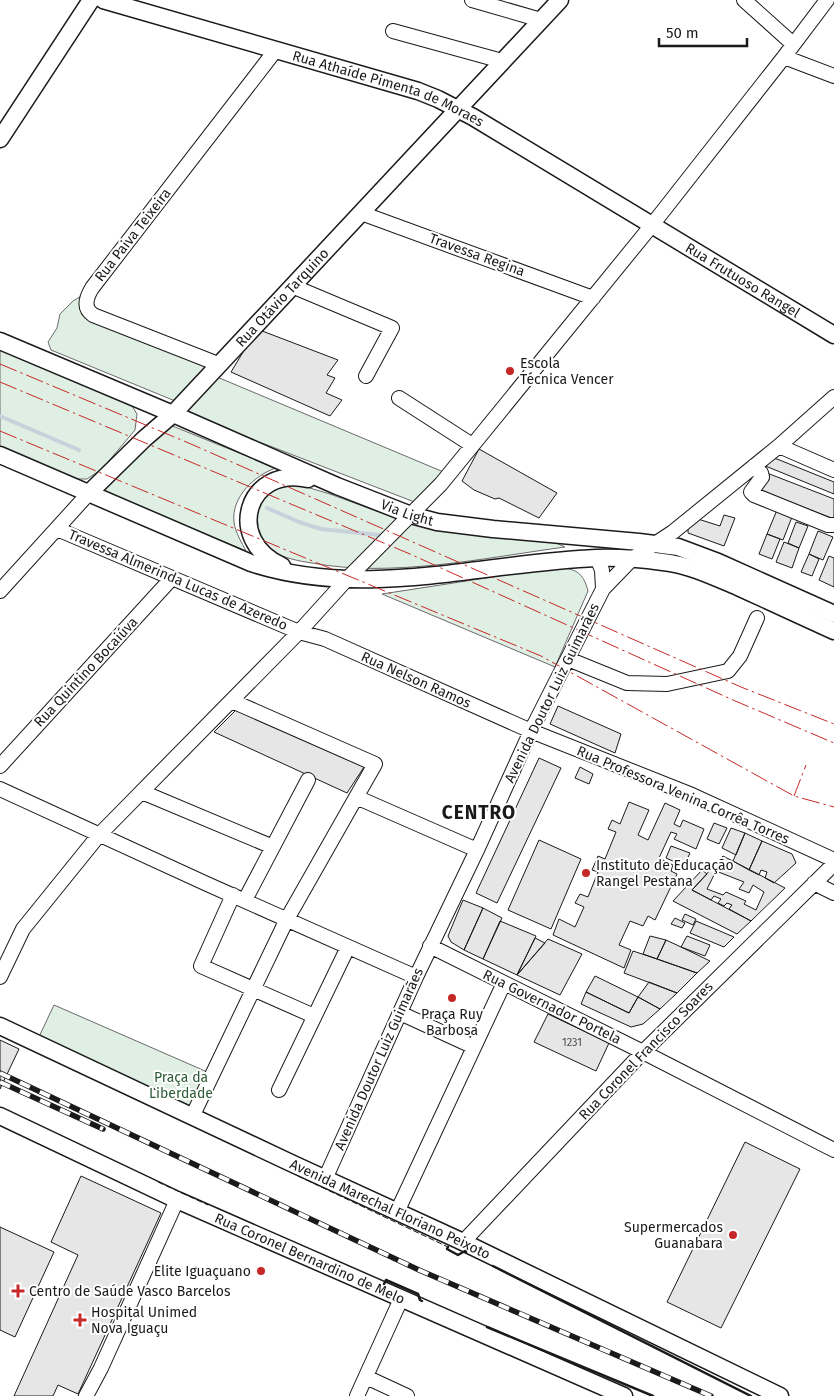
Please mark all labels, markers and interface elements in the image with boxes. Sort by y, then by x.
scale bar [659,15,746,47]
text: 50 m [666,24,699,42]
street label: Rua Athaíde Pimenta de Moraes [291,47,488,130]
street label: Rua Paiva Teixeira [91,185,175,285]
street label: Travessa Regina [427,230,527,280]
street label: Rua Frutuoso Rangel [682,239,803,321]
street label: Rua Otávio Tarquino [232,245,332,350]
place label: Escola Técnica Vencer [520,355,614,388]
marker: Escola Técnica Vencer [504,365,516,377]
street label: Via Light [378,496,436,529]
street label: Travessa Almerinda Lucas de Azeredo [66,526,290,634]
street label: Avenida Doutor Luiz Guimarães [501,600,603,786]
street label: Rua Quintino Bocaiúva [31,613,141,731]
street label: Rua Nelson Ramos [358,648,474,712]
street label: Rua Professora Venina Corrêa Torres [574,742,792,848]
district label: CENTRO [442,801,516,824]
place label: Instituto de Educação Rangel Pestana [596,857,734,890]
marker: Instituto de Educação Rangel Pestana [580,867,592,879]
street label: Avenida Doutor Luiz Guimarães [331,965,427,1153]
street label: Rua Governador Portela [480,966,624,1048]
street label: Rua Coronel Francisco Soares [575,978,717,1124]
marker: Praça Ruy Barbosa [446,992,458,1004]
place label: Praça Ruy Barbosa [421,1006,483,1039]
house number: 1231 [562,1036,582,1049]
park label: Praça da Liberdade [149,1069,213,1102]
street label: Avenida Marechal Floriano Peixoto [287,1155,493,1263]
street label: Rua Coronel Bernardino de Melo [212,1209,408,1307]
place label: Supermercados Guanabara [624,1219,723,1252]
marker: Supermercados Guanabara [727,1229,739,1241]
place label: Elite Iguaçuano [154,1263,251,1280]
marker: Elite Iguaçuano [255,1265,267,1277]
place label: Centro de Saúde Vasco Barcelos [29,1283,231,1300]
marker: Centro de Saúde Vasco Barcelos [11,1284,25,1298]
place label: Hospital Unimed Nova Iguaçu [91,1304,197,1337]
marker: Hospital Unimed Nova Iguaçu [73,1313,87,1327]

